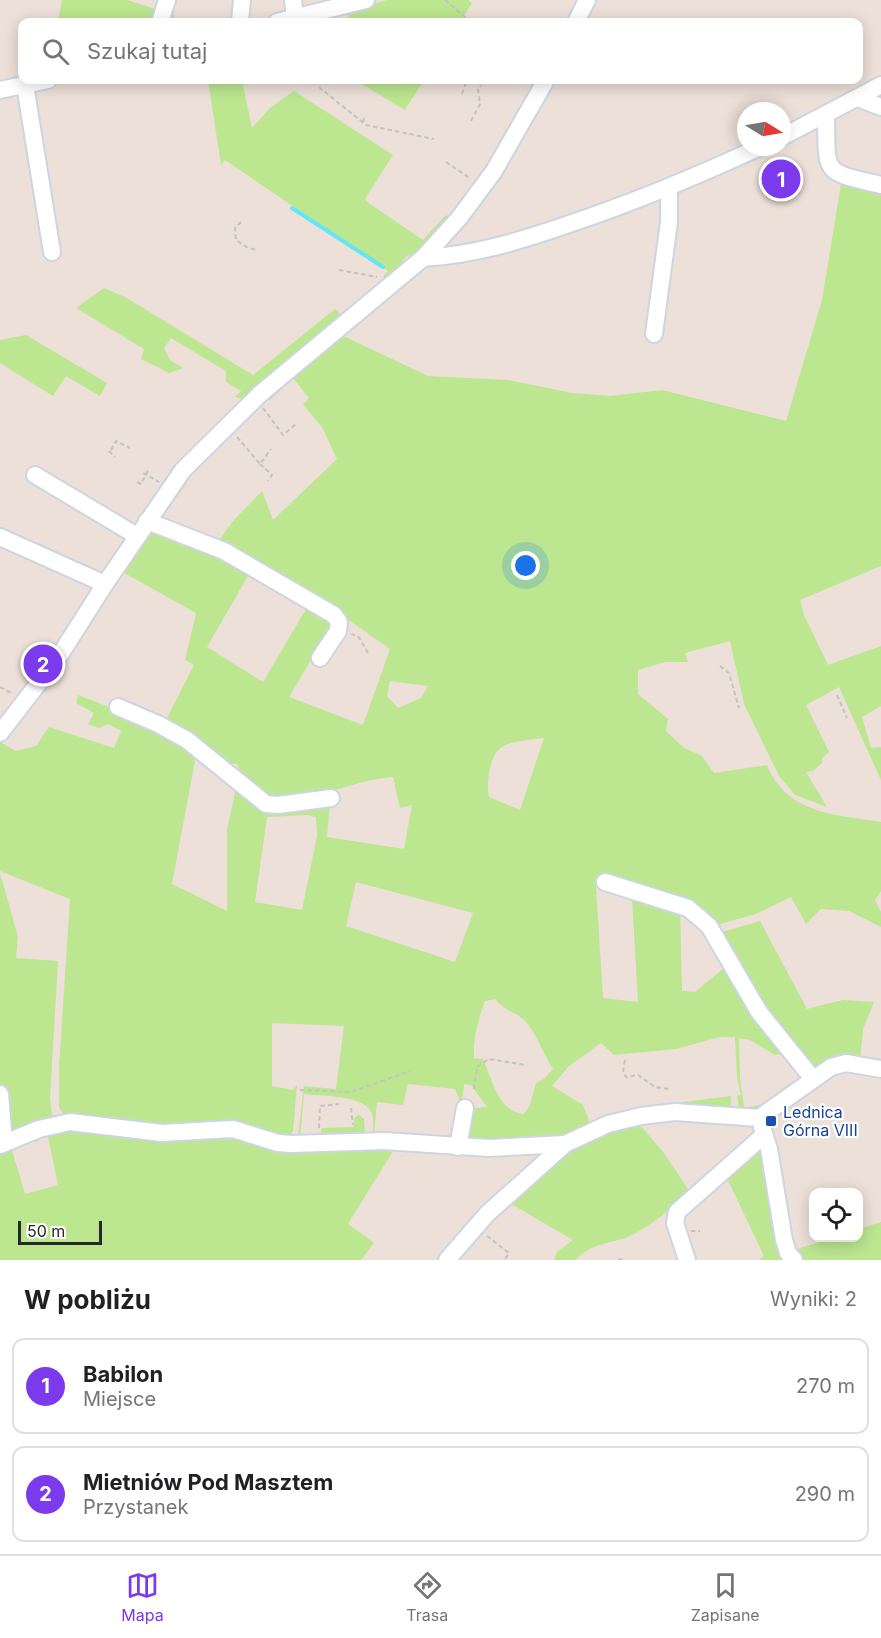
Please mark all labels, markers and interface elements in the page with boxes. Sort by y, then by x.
search box [18,18,863,84]
icon: search [39,35,72,68]
text: Szukaj tutaj [87,38,207,64]
north arrow [737,102,791,156]
pin: 1 [762,156,800,201]
your location [511,551,540,580]
pin: 2 [24,642,63,686]
place label: Lednica Górna VIII [783,1102,858,1140]
marker: Lednica Górna VIII [764,1114,778,1128]
map controls [809,1188,863,1242]
button: locate [809,1188,863,1242]
scale bar [18,1218,102,1246]
text: 50 m [27,1221,65,1241]
text: W pobliżu [24,1284,151,1315]
text: Wyniki: 2 [770,1287,857,1311]
text: Babilon [83,1361,163,1387]
text: 1 [41,1374,50,1398]
text: 270 m [796,1374,855,1398]
text: Miejsce [83,1387,156,1411]
text: Mietniów Pod Masztem [83,1469,333,1495]
text: 2 [39,1482,52,1506]
text: 290 m [795,1482,855,1506]
text: Przystanek [83,1495,188,1519]
tab: Mapa [121,1569,164,1625]
tab: Trasa [406,1569,448,1625]
tab: Zapisane [691,1569,760,1625]

